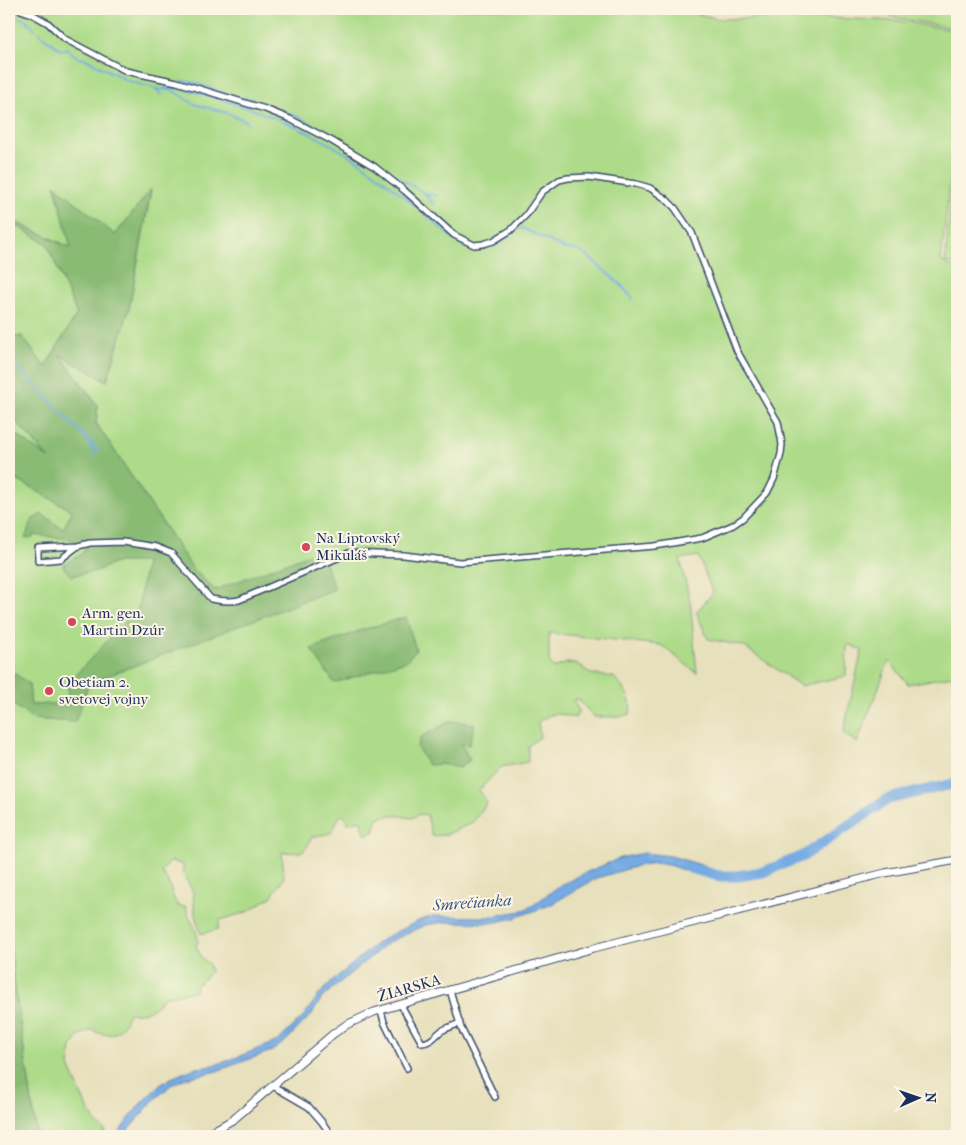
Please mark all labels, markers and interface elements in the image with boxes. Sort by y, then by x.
place label: Na Liptovský Mikuláš [316,529,401,564]
marker: Na Liptovský Mikuláš [300,541,312,553]
place label: Arm. gen. Martin Dzúr [81,604,164,639]
marker: Arm. gen. Martin Dzúr [66,616,78,628]
place label: Obetiam 2. svetovej vojny [59,673,149,708]
marker: Obetiam 2. svetovej vojny [43,685,55,697]
water label: Smrečianka [431,890,512,915]
street label: ŽIARSKA [375,970,443,1006]
north arrow [894,1072,944,1122]
text: N [922,1092,939,1104]

